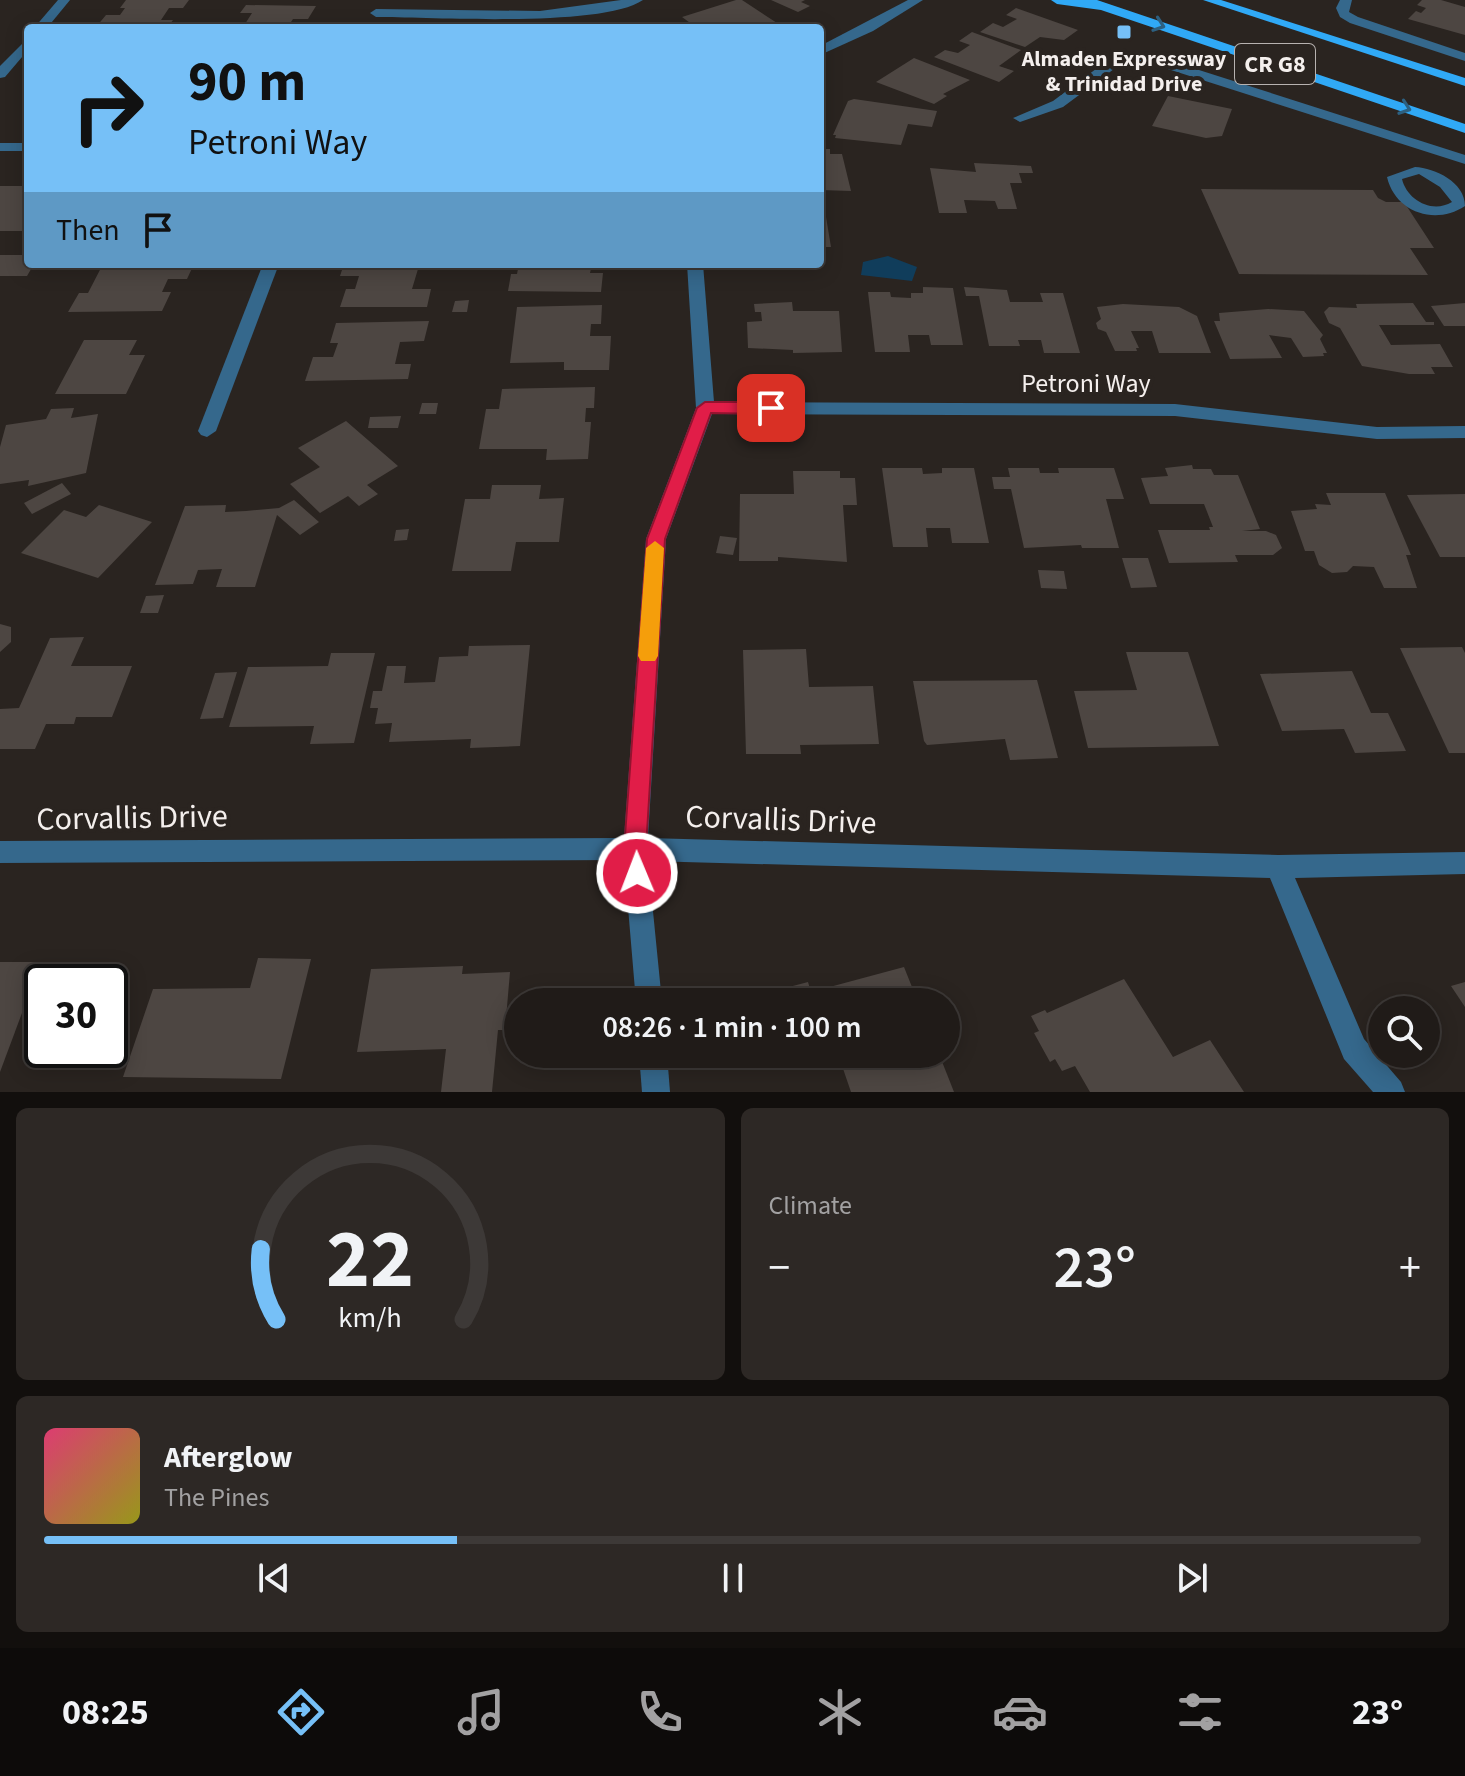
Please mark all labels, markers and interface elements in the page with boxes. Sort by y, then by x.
one-way arrow [1151,16,1165,32]
marker: Almaden Expressway & Trinidad Drive [1115,23,1133,41]
text: 90 m [188,43,306,122]
place label: Almaden Expressway & Trinidad Drive [1021,43,1227,100]
road number: CR G8 [1235,44,1315,84]
icon: right [56,56,160,160]
one-way arrow [1397,99,1411,115]
text: Petroni Way [188,117,367,168]
icon: arrive [136,208,180,252]
text: Then [56,209,120,252]
street label: Petroni Way [1021,365,1151,402]
pin [737,374,805,442]
icon: arrive [749,386,793,430]
street label: Corvallis Drive [36,793,228,843]
street label: Corvallis Drive [685,794,877,846]
position arrow [595,831,679,915]
speed limit sign: 30 [24,964,128,1068]
map controls [1368,996,1440,1068]
button: search [1368,996,1440,1068]
text: 08:26 · 1 min · 100 m [602,1006,862,1049]
text: Climate [769,1187,852,1224]
text: 22 [326,1201,414,1319]
text: 23° [1054,1226,1136,1311]
text: − [769,1237,790,1300]
text: + [1399,1237,1421,1300]
text: km/h [339,1298,402,1338]
text: Afterglow [164,1436,292,1479]
text: The Pines [164,1479,269,1516]
icon: previous [252,1556,296,1600]
icon: pause [711,1556,755,1600]
icon: next [1170,1556,1214,1600]
icon: directions [273,1684,329,1740]
icon: music [453,1684,509,1740]
icon: phone [632,1684,688,1740]
icon: climate [812,1684,868,1740]
icon: car [992,1684,1048,1740]
icon: filters [1172,1684,1228,1740]
text: 08:25 [62,1687,149,1738]
text: 23° [1352,1687,1403,1738]

